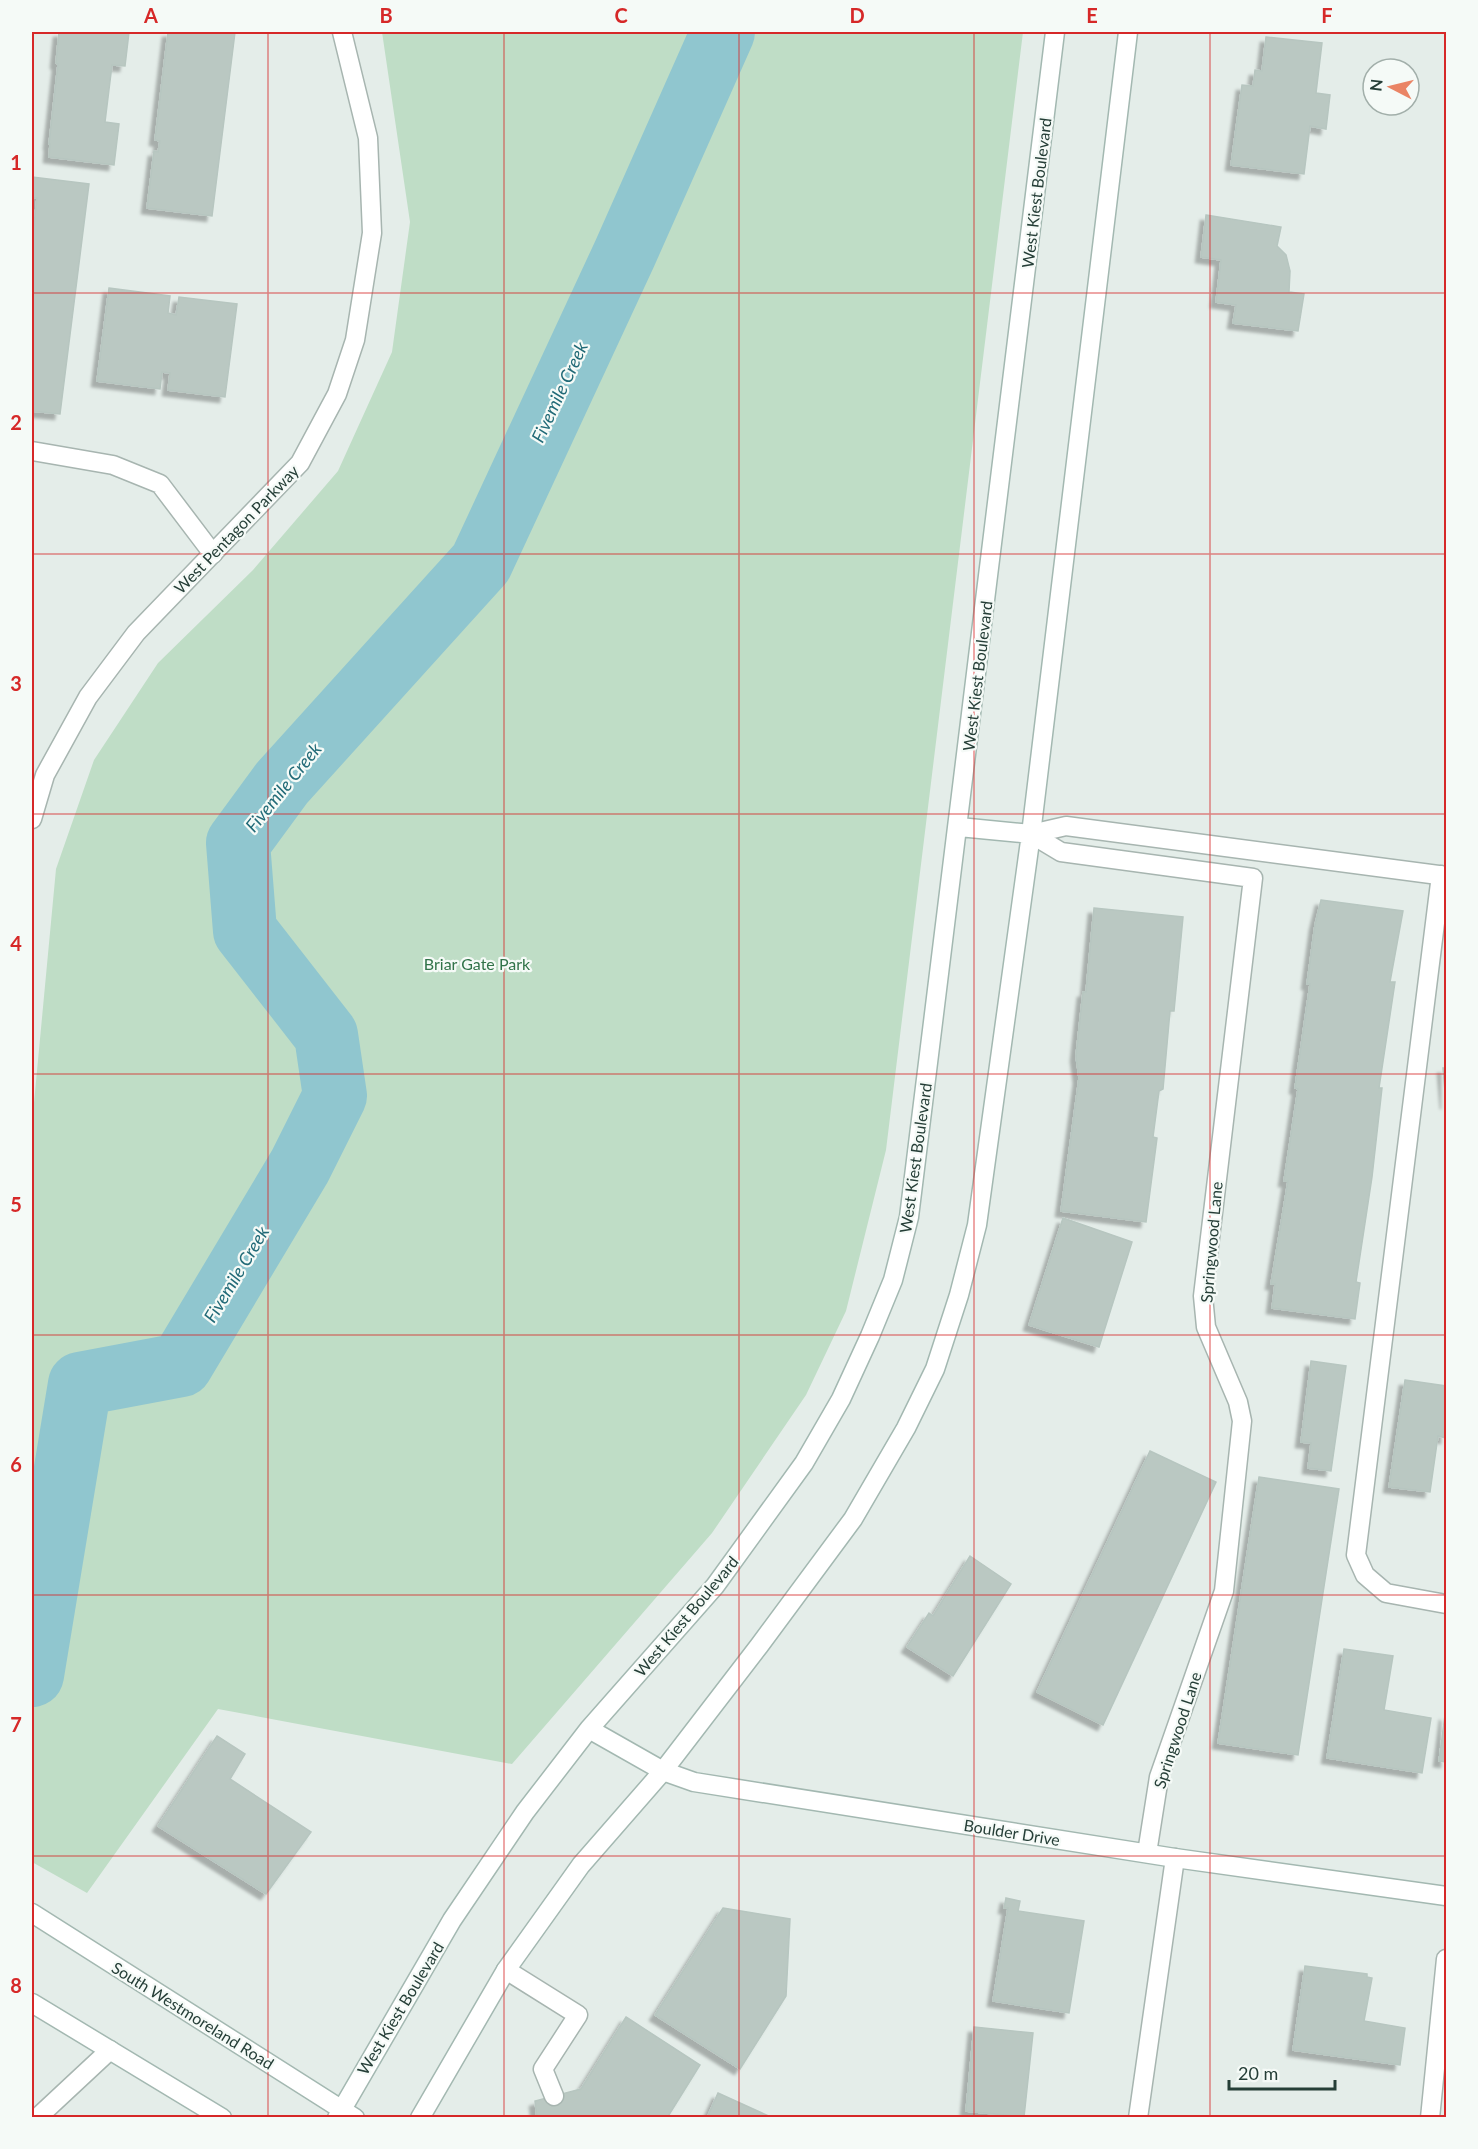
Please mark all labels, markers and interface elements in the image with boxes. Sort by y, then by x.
text: A [143,3,158,27]
text: B [379,3,393,27]
text: C [614,3,628,27]
text: D [849,3,865,27]
text: E [1086,3,1098,27]
text: F [1321,3,1333,27]
north arrow [1361,57,1421,117]
text: N [1365,78,1386,92]
street label: West Kiest Boulevard [1017,117,1055,269]
text: 1 [10,150,22,174]
water label: Fivemile Creek [526,338,592,446]
text: 2 [10,410,22,434]
street label: West Pentagon Parkway [170,460,303,597]
street label: West Kiest Boulevard [958,600,996,752]
text: 3 [10,671,22,695]
water label: Fivemile Creek [240,738,326,836]
text: 4 [10,931,22,955]
park label: Briar Gate Park [424,954,531,973]
street label: West Kiest Boulevard [895,1082,935,1234]
street label: Springwood Lane [1196,1181,1226,1303]
text: 5 [10,1192,22,1216]
water label: Fivemile Creek [199,1221,274,1326]
text: 6 [10,1452,22,1476]
street label: West Kiest Boulevard [630,1552,742,1680]
street label: Springwood Lane [1149,1669,1205,1791]
text: 7 [10,1712,22,1736]
street label: Boulder Drive [963,1815,1061,1849]
street label: West Kiest Boulevard [353,1938,447,2078]
street label: South Westmoreland Road [109,1957,277,2073]
text: 8 [10,1973,22,1997]
scale bar [1229,2053,1336,2091]
text: 20 m [1238,2062,1278,2084]

